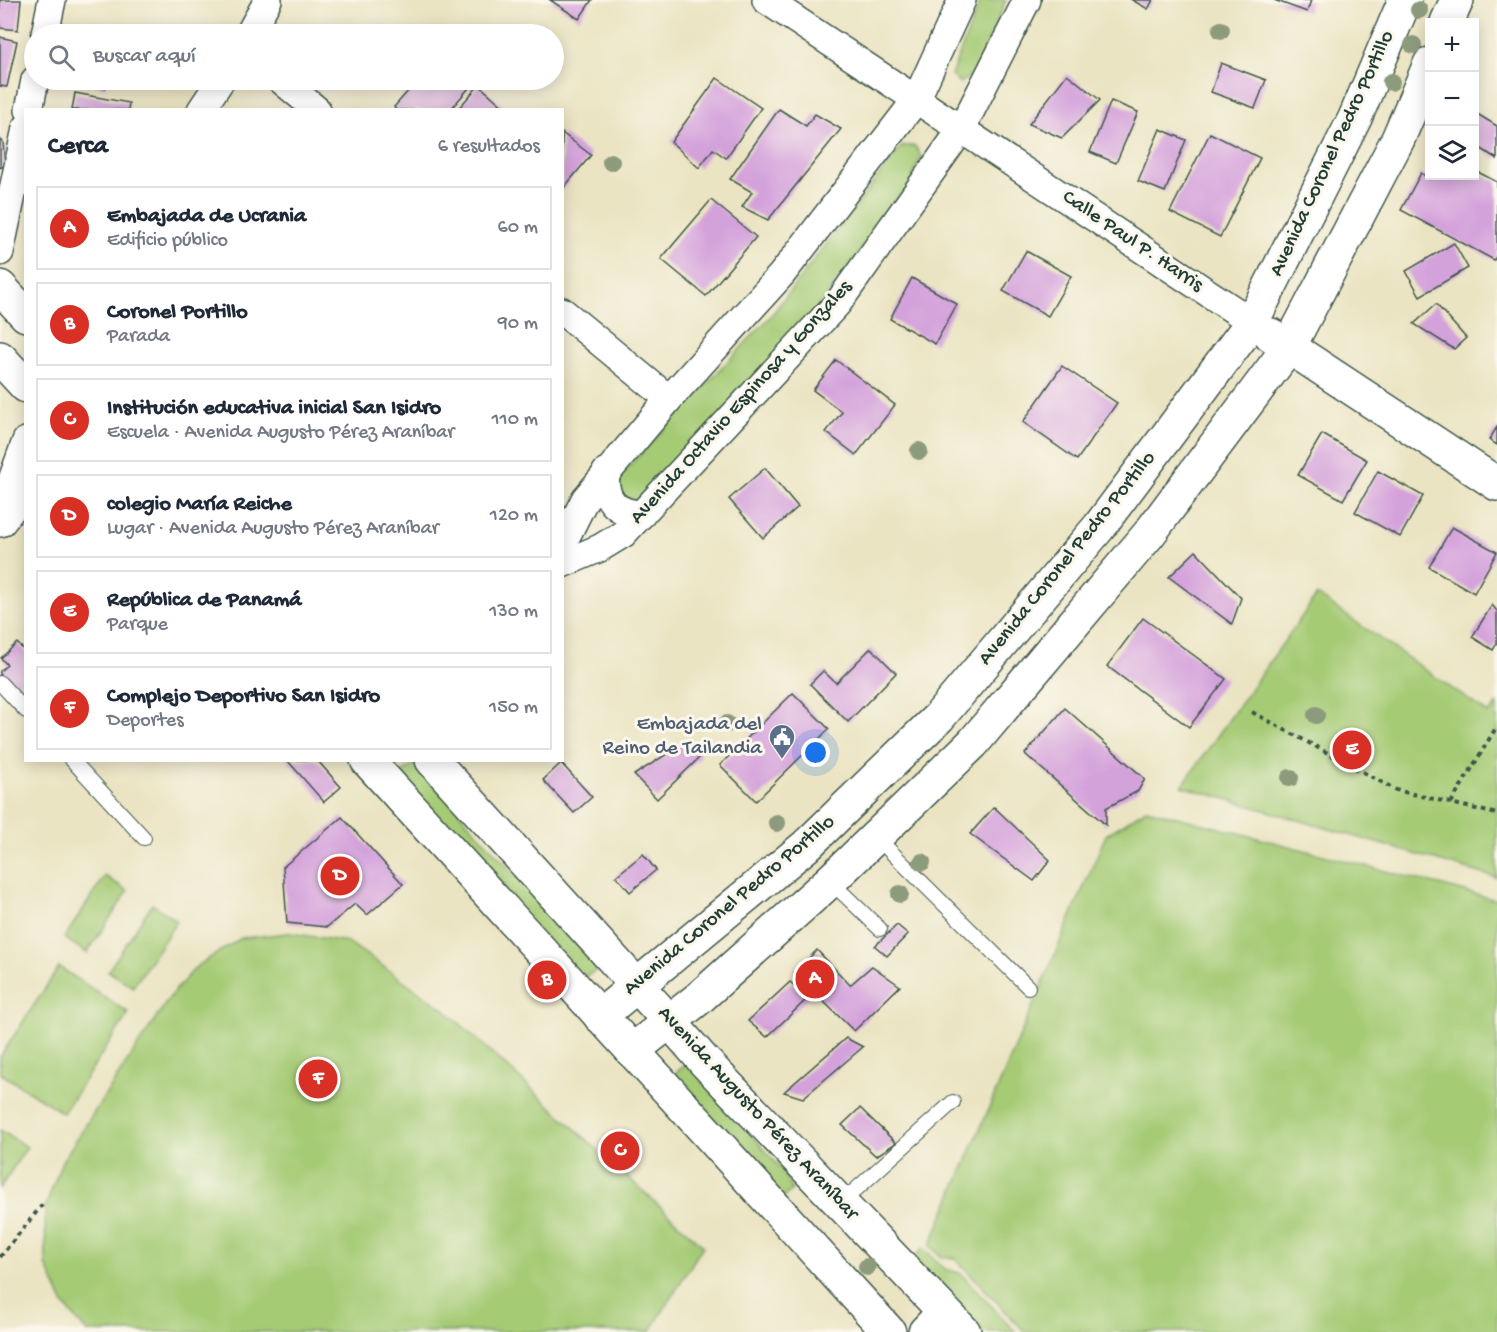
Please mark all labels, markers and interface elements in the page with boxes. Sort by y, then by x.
map controls [1425,18,1479,180]
button: + [1425,18,1479,72]
search box [24,24,564,90]
street label: Avenida Coronel Pedro Portillo [1265,27,1401,281]
icon: search [45,41,78,74]
text: Buscar aquí [93,44,196,70]
button: − [1425,72,1479,126]
button: layers [1425,126,1479,180]
text: Cerca [48,132,108,163]
text: 6 resultados [438,136,540,159]
street label: Calle Paul P. Harris [1057,186,1208,299]
text: Embajada de Ucrania [107,204,306,230]
text: A [64,217,75,240]
text: 60 m [498,217,538,240]
text: Edificio público [107,230,228,253]
street label: Avenida Octavio Espinosa y Gonzales [626,275,859,530]
text: Coronel Portillo [107,300,248,326]
text: B [64,313,75,336]
text: 90 m [498,313,538,336]
text: Parada [107,326,170,349]
text: Institución educativa inicial San Isidro [107,396,441,422]
text: C [64,409,75,432]
text: 110 m [492,409,538,432]
text: Escuela · Avenida Augusto Pérez Araníbar [107,422,454,445]
street label: Avenida Coronel Pedro Portillo [974,447,1162,671]
text: colegio María Reiche [107,492,292,518]
text: D [63,505,76,528]
text: 120 m [490,505,538,528]
text: Lugar · Avenida Augusto Pérez Araníbar [107,518,439,541]
text: República de Panamá [107,588,301,614]
text: E [63,601,76,624]
text: 130 m [489,601,538,624]
text: Parque [107,614,168,637]
text: Complejo Deportivo San Isidro [107,684,380,710]
text: F [64,697,75,720]
text: 150 m [489,697,538,720]
text: Deportes [107,710,184,733]
place label: Embajada del Reino de Tailandia [603,713,763,762]
public building icon: Embajada del Reino de Tailandia [767,722,797,760]
pin: E [1332,728,1372,772]
your location [801,738,830,767]
street label: Avenida Coronel Pedro Portillo [619,810,841,1002]
pin: D [320,854,360,898]
pin: A [796,956,834,1002]
pin: B [528,958,566,1002]
street label: Avenida Augusto Pérez Araníbar [651,1002,864,1227]
pin: F [298,1056,338,1102]
pin: C [600,1128,640,1174]

